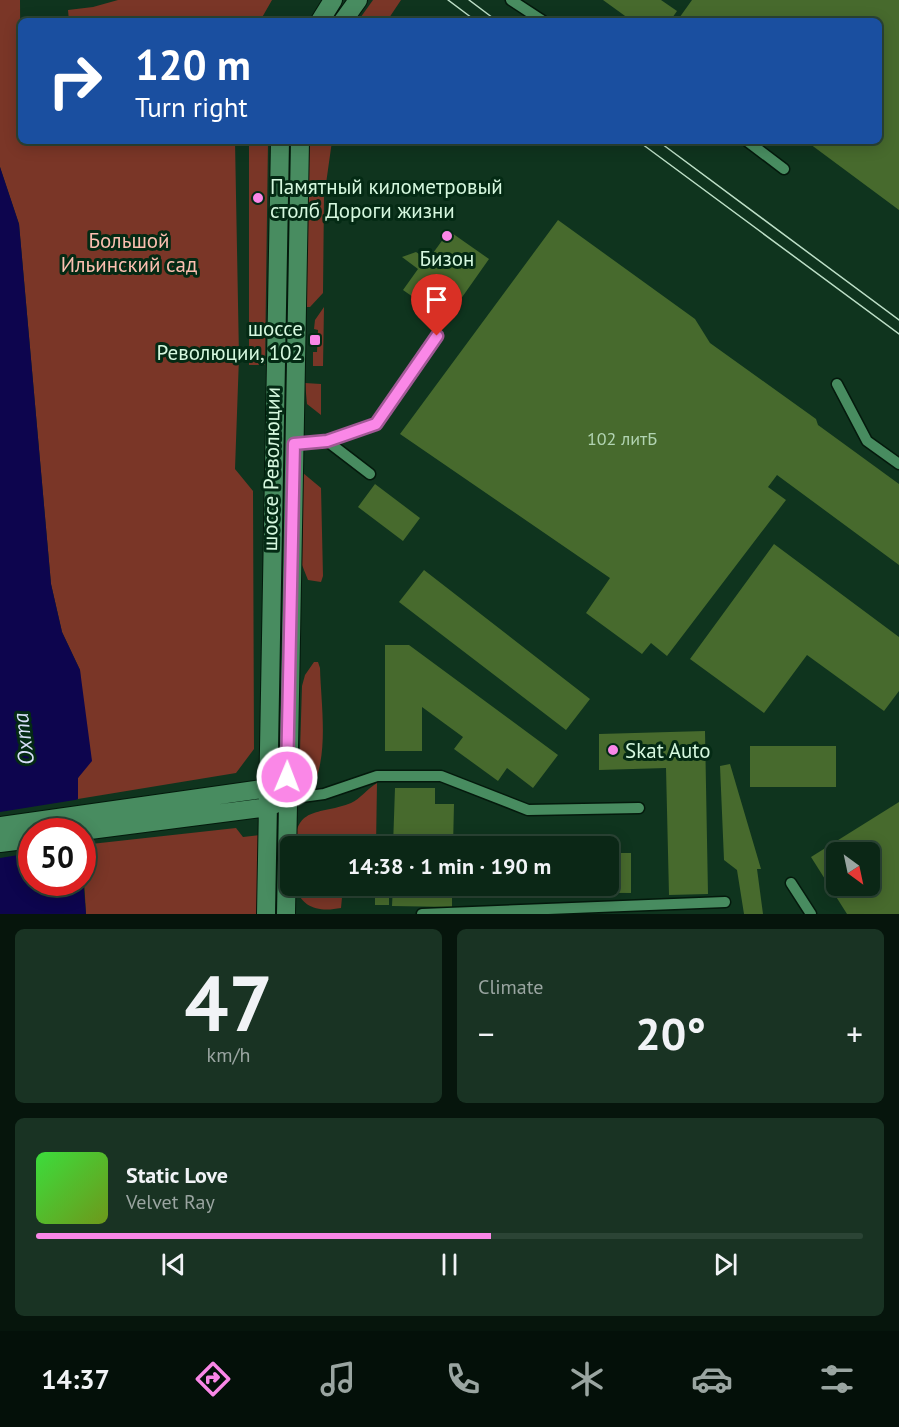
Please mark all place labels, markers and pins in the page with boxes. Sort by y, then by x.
place label: Памятный километровый столб Дороги жизни [270,173,503,224]
marker: Памятный километровый столб Дороги жизни [251,191,265,205]
marker: Бизон [440,229,454,243]
place label: Бизон [420,245,474,272]
pin [411,274,462,336]
place label: шоссе Революции, 102 [157,315,303,366]
marker: шоссе Революции, 102 [308,333,322,347]
place label: Skat Auto [625,737,710,764]
marker: Skat Auto [606,743,620,757]

